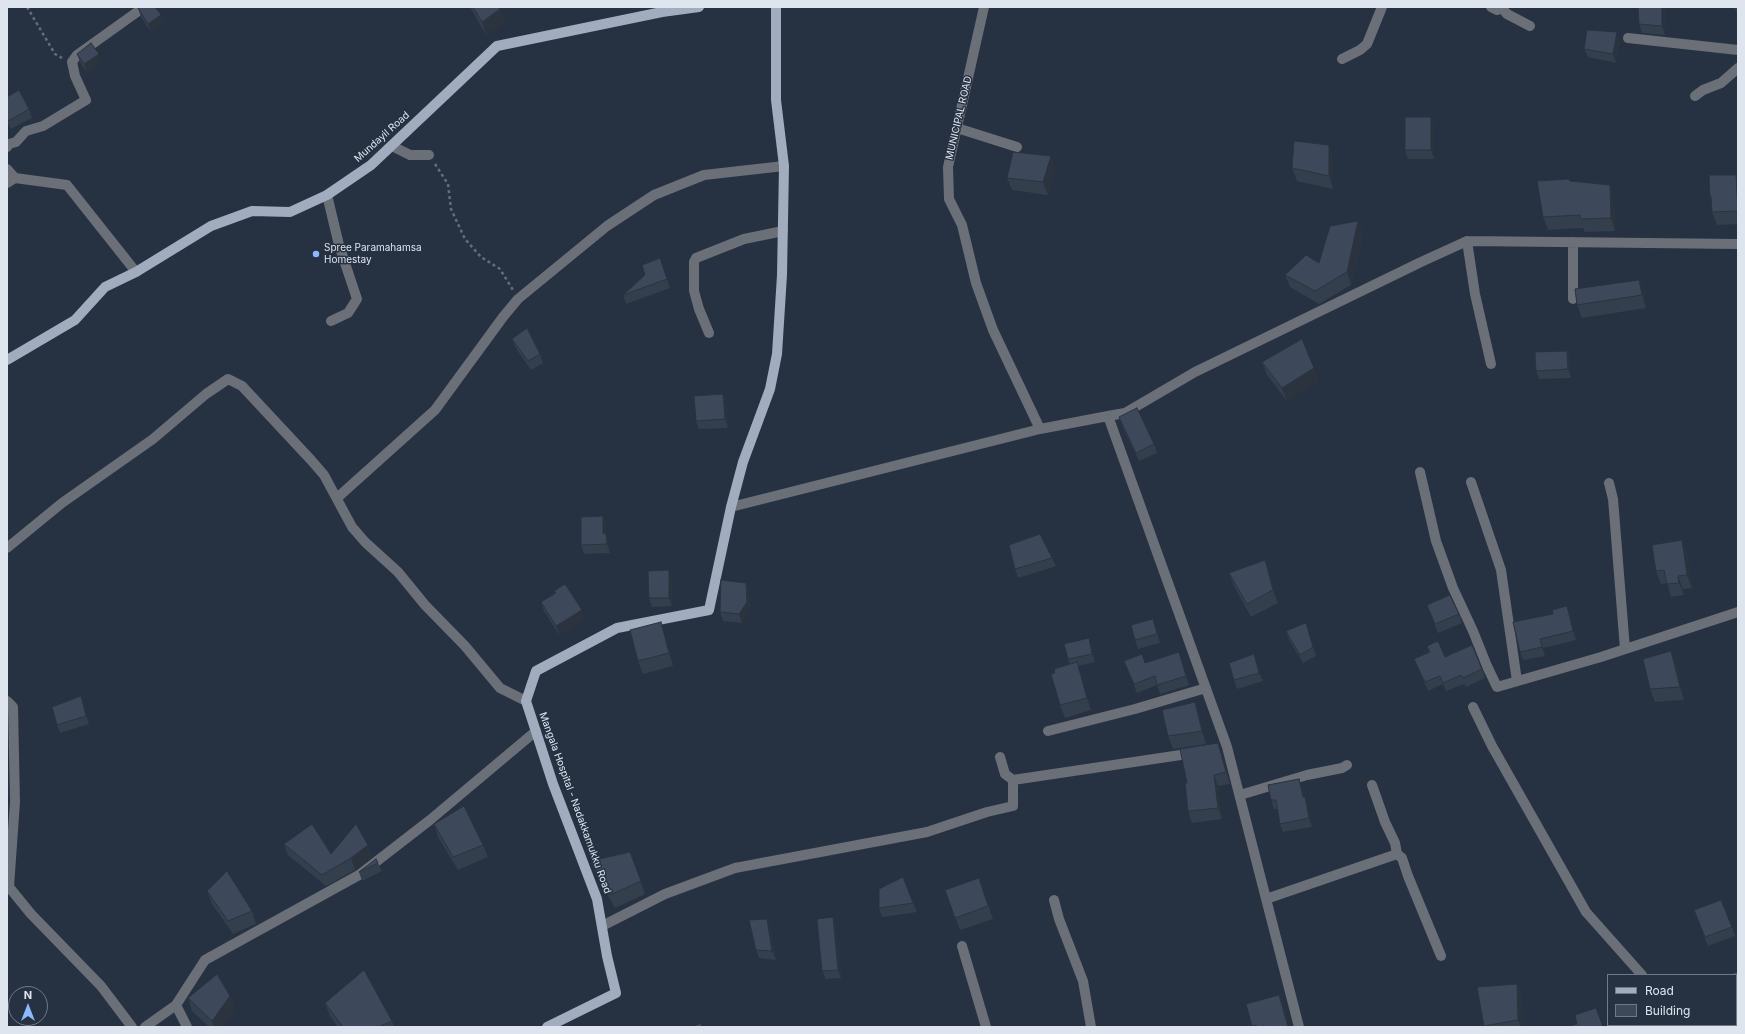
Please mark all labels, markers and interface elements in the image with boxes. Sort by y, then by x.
street label: MUNICIPAL ROAD [944,75,974,161]
street label: Mundayil Road [352,109,412,165]
place label: Spree Paramahamsa Homestay [324,242,422,266]
marker: Spree Paramahamsa Homestay [311,249,321,259]
street label: Mangala Hospital - Nadakkamukku Road [537,711,613,895]
legend [1607,974,1737,1026]
text: Road [1645,983,1674,998]
north arrow [8,986,48,1026]
text: N [24,988,32,1002]
text: Building [1645,1003,1690,1018]

